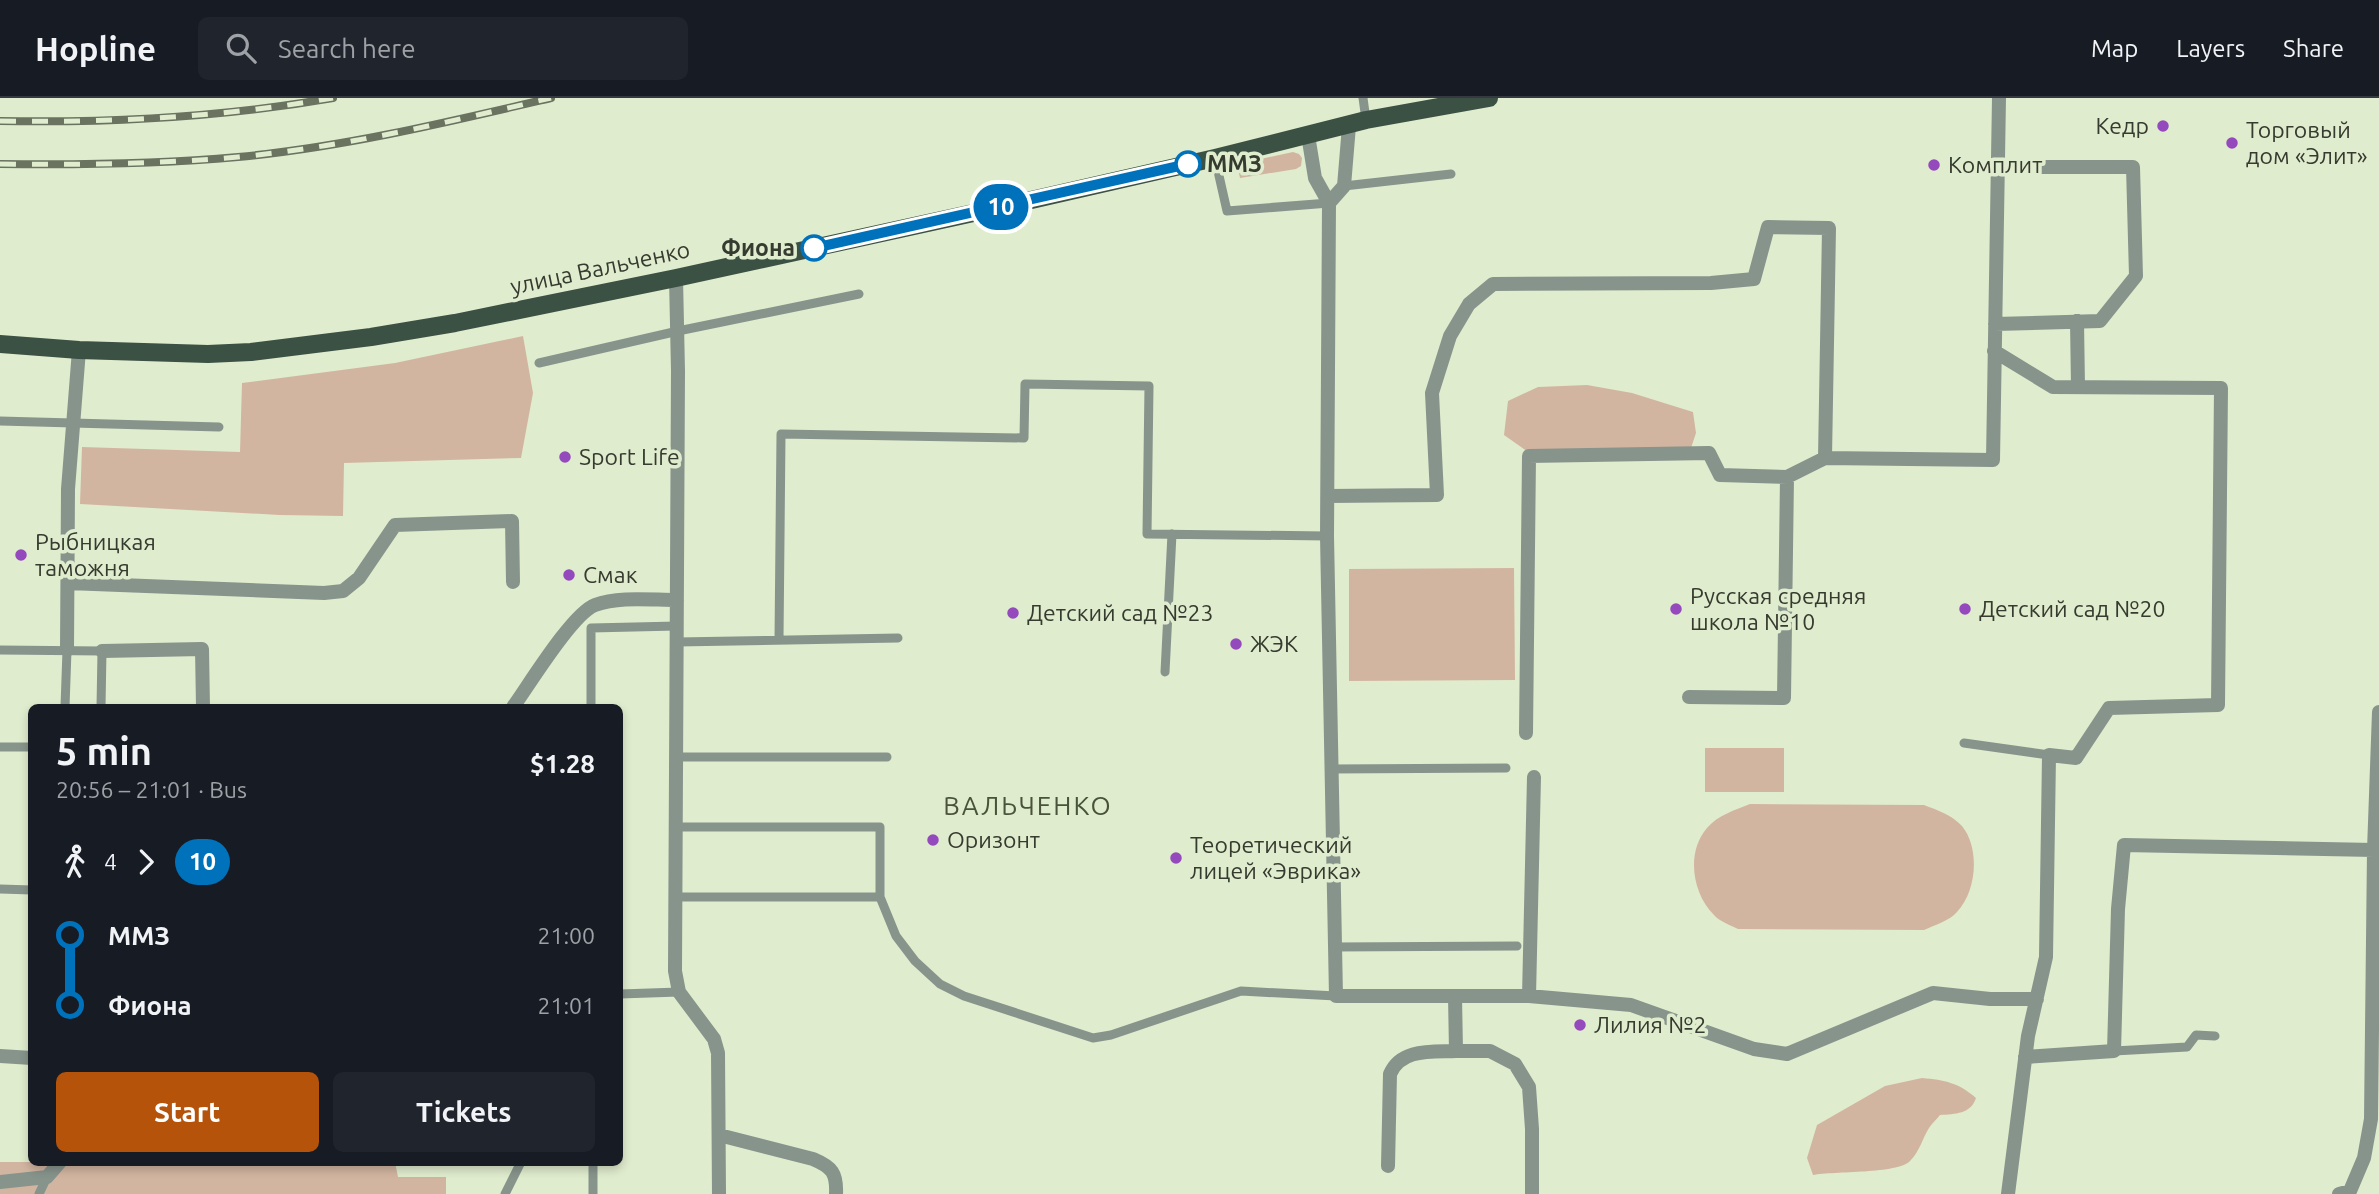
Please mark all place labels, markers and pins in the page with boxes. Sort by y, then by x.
place label: Кедр [2096,113,2149,138]
place label: Торговый дом «Элит» [2246,117,2368,168]
marker: Кедр [2155,118,2171,134]
marker: Торговый дом «Элит» [2224,135,2240,151]
marker: ММЗ [1175,151,1201,177]
place label: ММЗ [1207,151,1262,176]
place label: Комплит [1948,152,2042,177]
marker: Комплит [1926,157,1942,173]
place label: Фиона [721,235,795,260]
marker: Фиона [801,235,827,261]
place label: Sport Life [579,444,680,469]
marker: Sport Life [557,449,573,465]
place label: Рыбницкая таможня [35,529,156,580]
marker: Рыбницкая таможня [13,547,29,563]
place label: Смак [583,562,638,587]
marker: Смак [561,567,577,583]
place label: Русская средняя школа №10 [1690,583,1866,634]
place label: Детский сад №20 [1979,596,2165,621]
place label: Детский сад №23 [1027,600,1213,625]
marker: Русская средняя школа №10 [1668,601,1684,617]
marker: Детский сад №20 [1957,601,1973,617]
marker: Детский сад №23 [1005,605,1021,621]
place label: ЖЭК [1250,631,1298,656]
marker: ЖЭК [1228,636,1244,652]
place label: Оризонт [947,827,1040,852]
marker: Оризонт [925,832,941,848]
place label: Теоретический лицей «Эврика» [1190,832,1361,883]
marker: Теоретический лицей «Эврика» [1168,850,1184,866]
place label: Лилия №2 [1594,1012,1707,1037]
marker: Лилия №2 [1572,1017,1588,1033]

